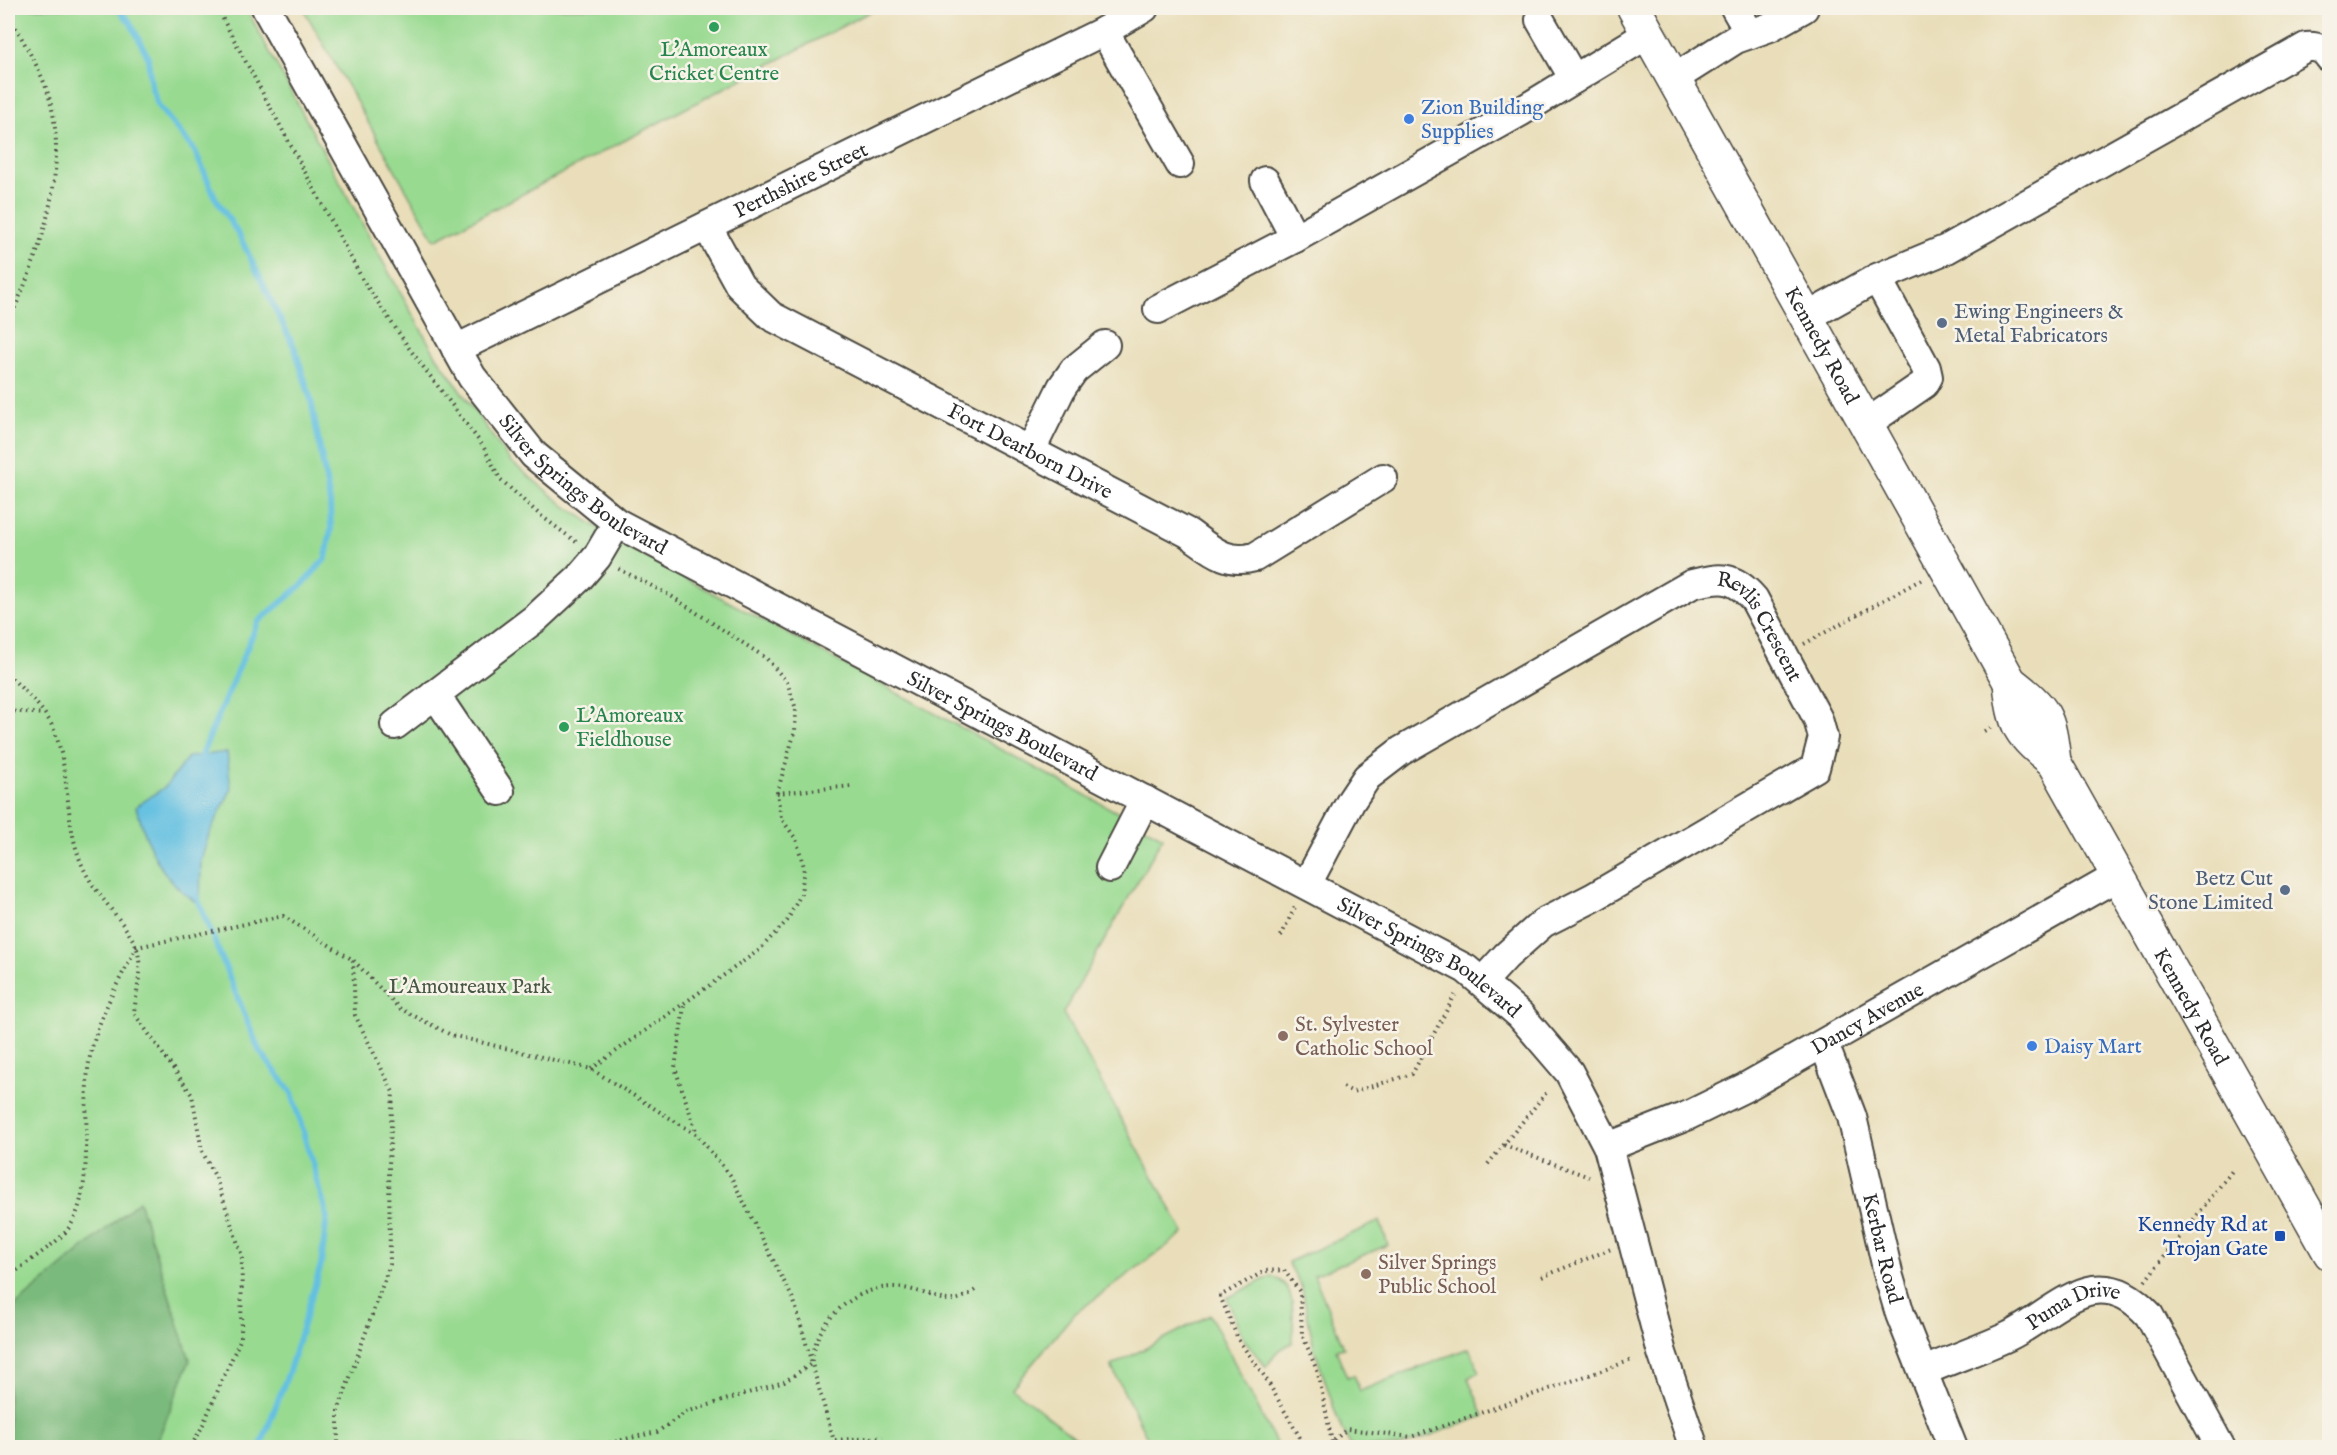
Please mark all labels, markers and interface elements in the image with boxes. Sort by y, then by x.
marker: L'Amoreaux Cricket Centre [707,20,721,34]
place label: L'Amoreaux Cricket Centre [649,37,779,88]
place label: Zion Building Supplies [1421,95,1544,146]
marker: Zion Building Supplies [1402,112,1416,126]
street label: Perthshire Street [730,137,873,225]
street label: Kennedy Road [1777,282,1865,410]
place label: Ewing Engineers & Metal Fabricators [1954,299,2124,350]
marker: Ewing Engineers & Metal Fabricators [1935,316,1949,330]
street label: Fort Dearborn Drive [943,398,1117,506]
street label: Silver Springs Boulevard [492,409,672,562]
street label: Revlis Crescent [1715,567,1808,687]
street label: Silver Springs Boulevard [902,666,1103,788]
place label: L'Amoreaux Fieldhouse [576,703,684,754]
marker: L'Amoreaux Fieldhouse [557,720,571,734]
place label: Betz Cut Stone Limited [2148,866,2274,917]
marker: Betz Cut Stone Limited [2278,883,2292,897]
street label: Silver Springs Boulevard [1332,892,1526,1025]
street label: Kennedy Road [2146,944,2234,1071]
park label: L'Amoureaux Park [388,974,552,1001]
street label: Dancy Avenue [1807,977,1929,1062]
place label: St. Sylvester Catholic School [1295,1012,1433,1063]
marker: St. Sylvester Catholic School [1276,1029,1290,1043]
place label: Daisy Mart [2044,1034,2142,1061]
marker: Daisy Mart [2025,1039,2039,1053]
street label: Kerbar Road [1855,1191,1908,1308]
place label: Kennedy Rd at Trojan Gate [2137,1212,2268,1263]
marker: Kennedy Rd at Trojan Gate [2273,1229,2287,1243]
place label: Silver Springs Public School [1378,1250,1496,1301]
marker: Silver Springs Public School [1359,1267,1373,1281]
street label: Puma Drive [2021,1277,2124,1337]

